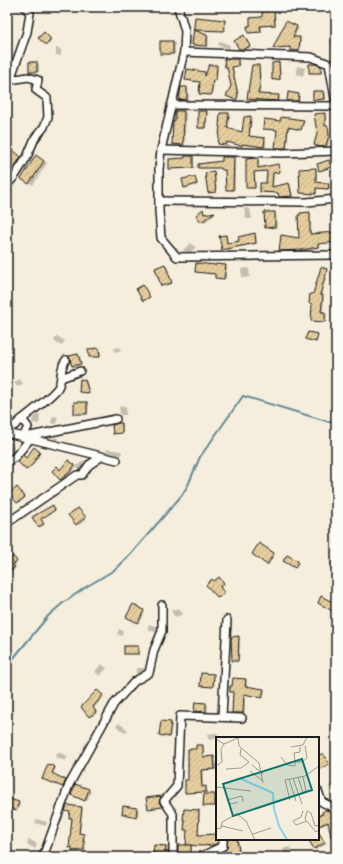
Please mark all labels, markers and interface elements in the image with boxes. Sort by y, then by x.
inset map [216,737,319,840]

